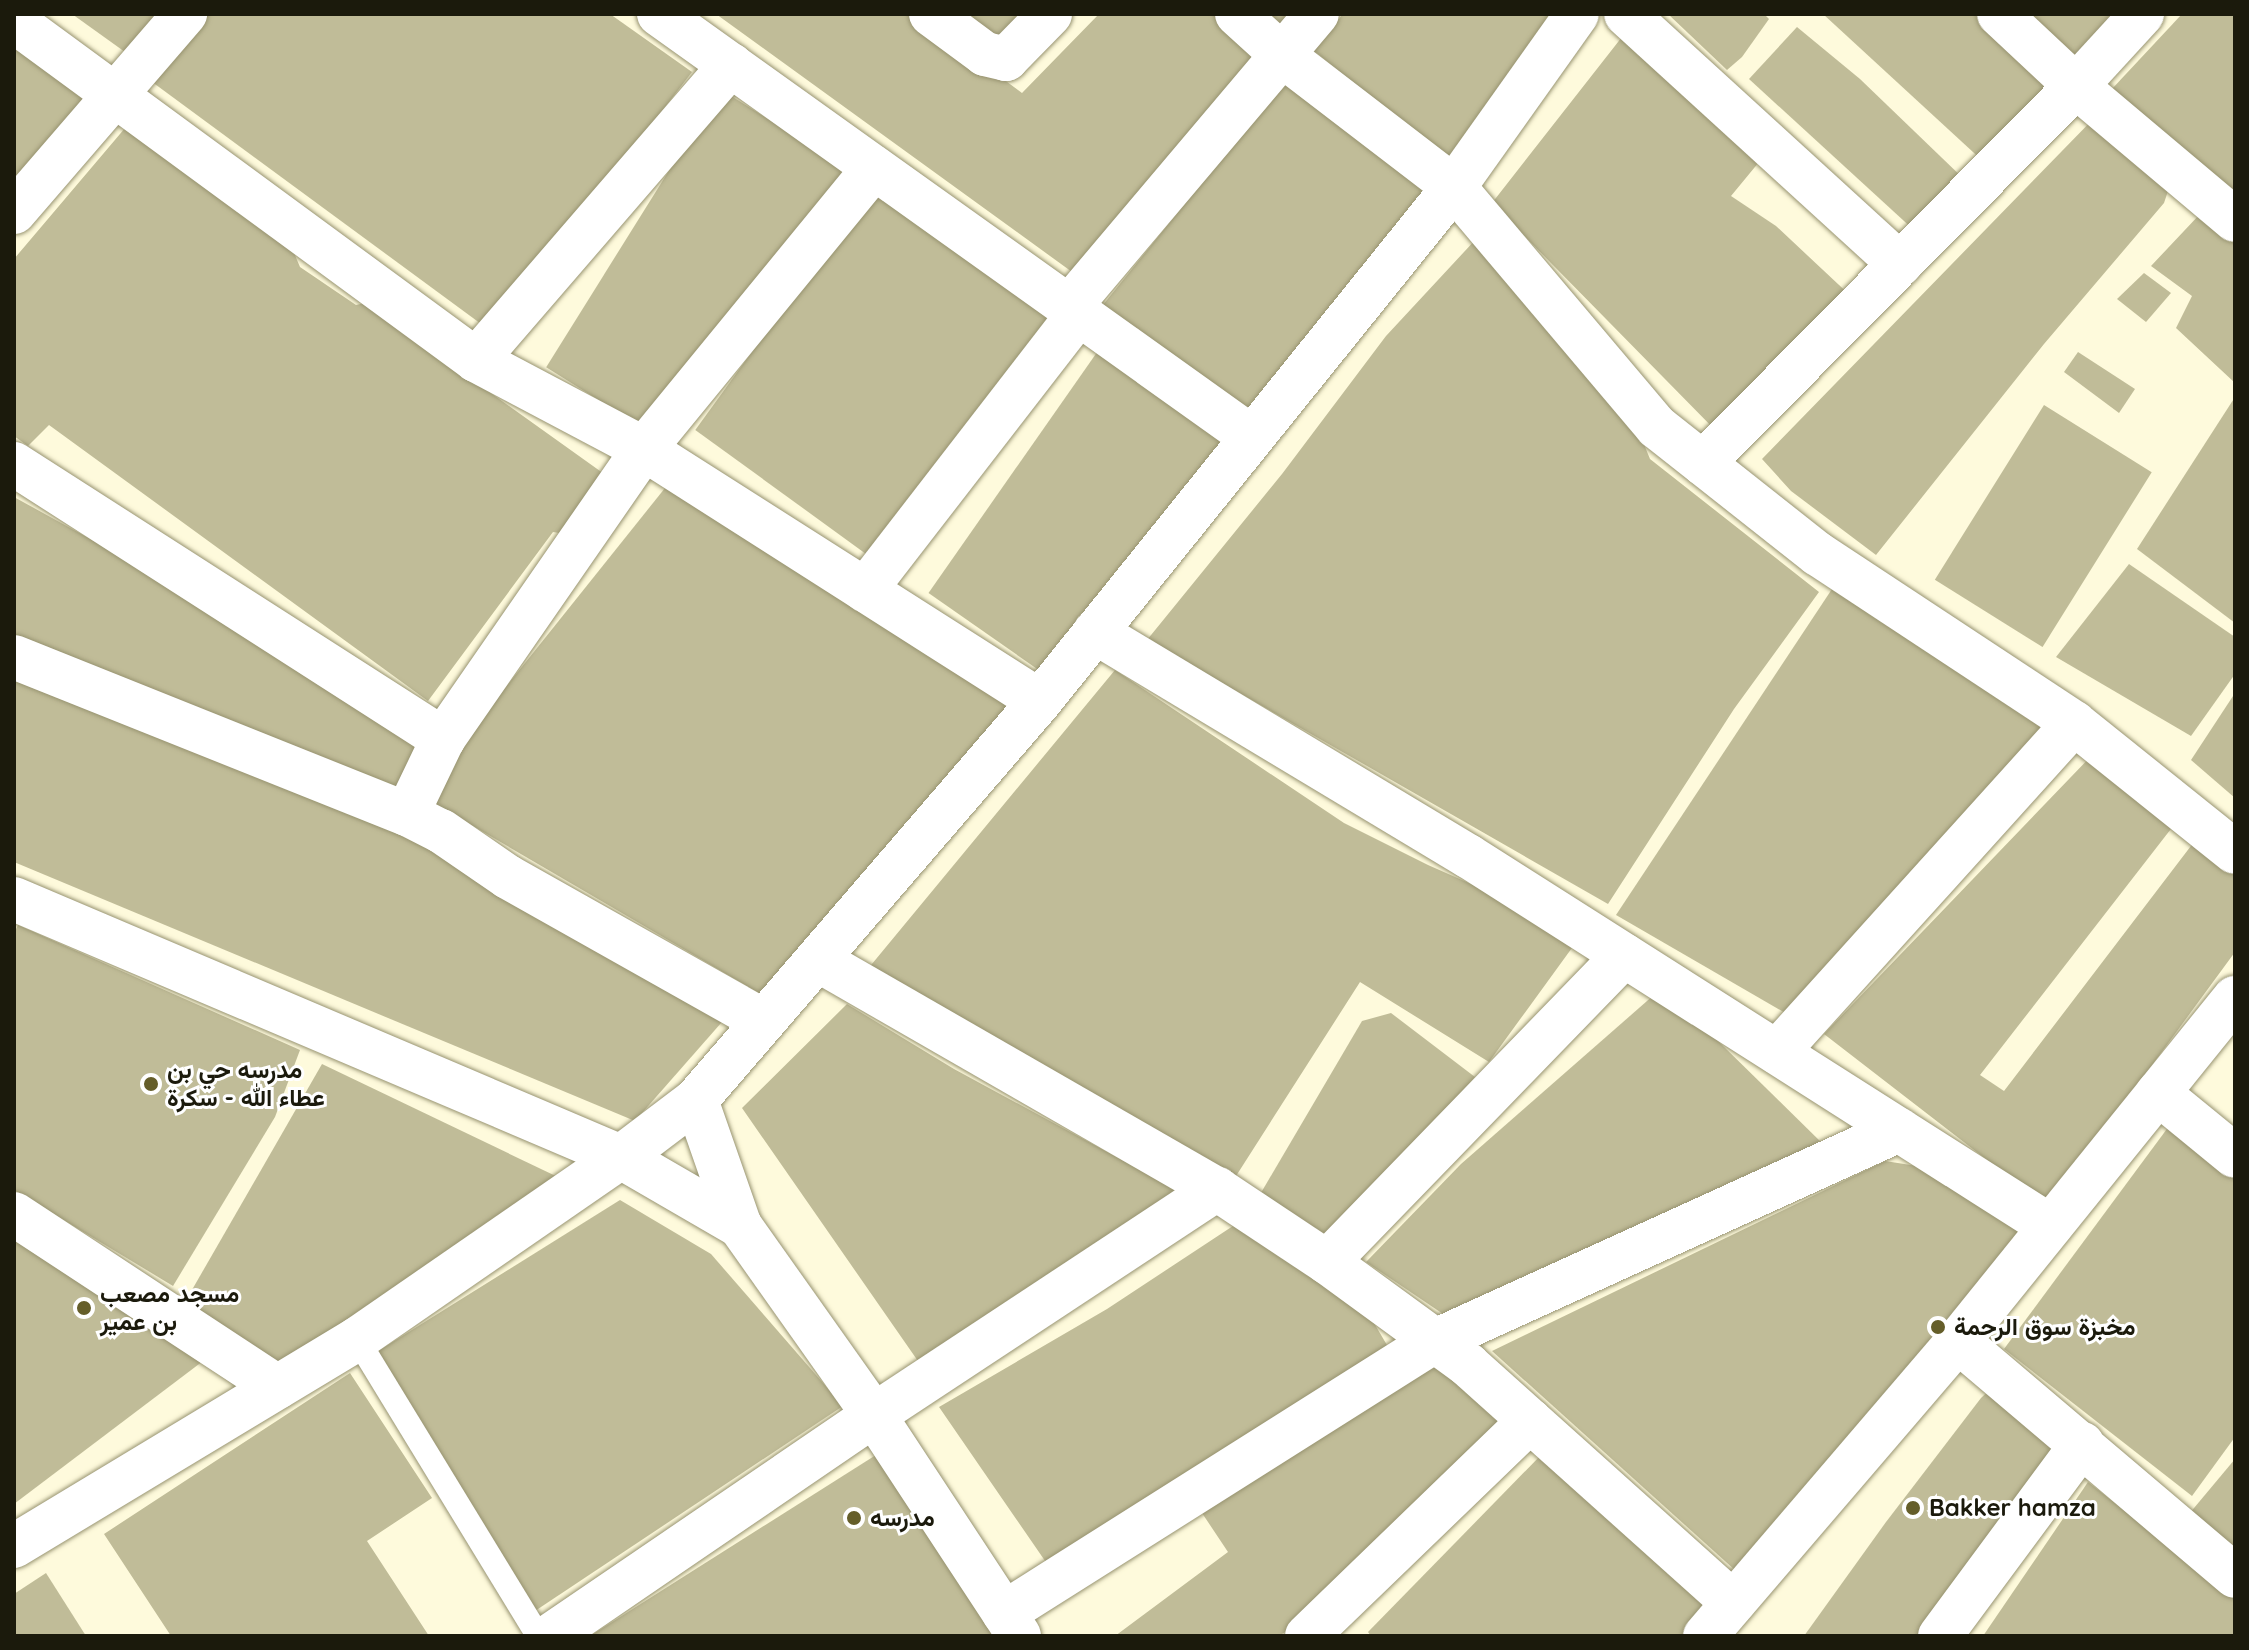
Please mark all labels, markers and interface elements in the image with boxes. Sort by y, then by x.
place label: مدرسه حي بن عطاء الله - سكرة [167,1056,325,1112]
marker: مدرسه حي بن عطاء الله - سكرة [142,1075,160,1093]
place label: مسجد مصعب بن عمير [100,1280,239,1336]
marker: مسجد مصعب بن عمير [75,1299,93,1317]
place label: مخبزة سوق الرحمة [1954,1313,2135,1341]
marker: مخبزة سوق الرحمة [1929,1318,1947,1336]
place label: Bakker hamza [1929,1494,2096,1522]
marker: Bakker hamza [1904,1499,1922,1517]
place label: مدرسه [870,1504,935,1532]
marker: مدرسه [845,1509,863,1527]

